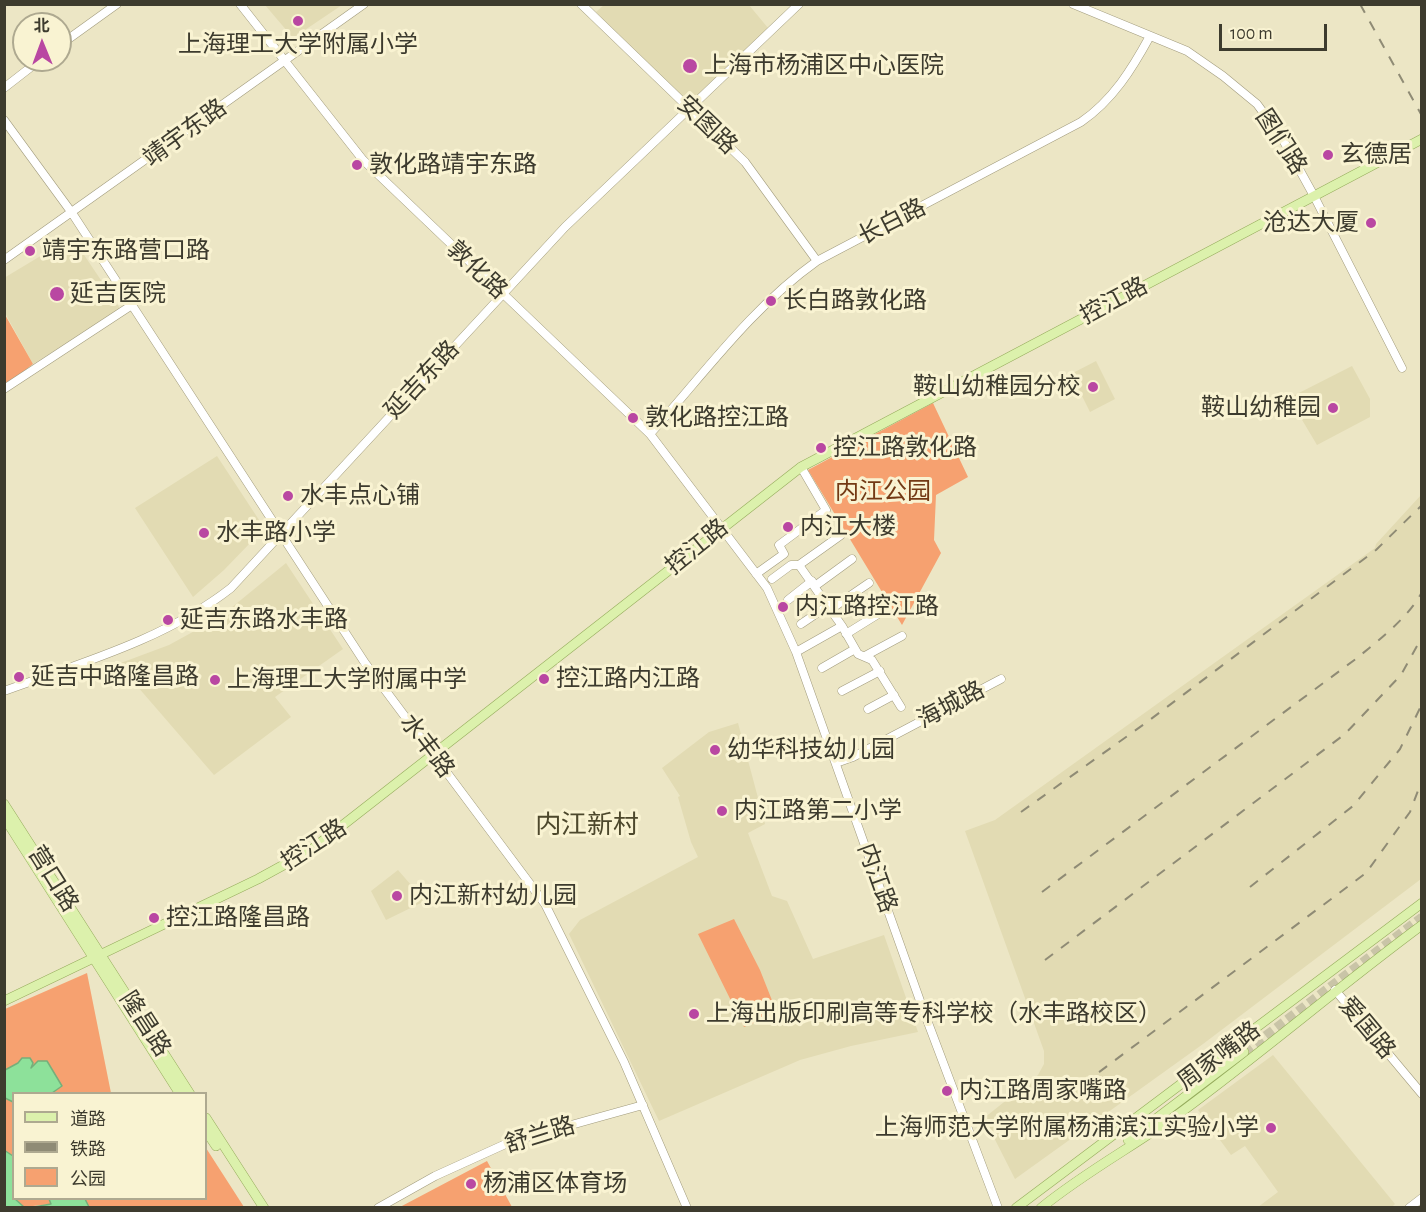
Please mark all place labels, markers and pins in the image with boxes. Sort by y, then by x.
marker: 上海理工大学附属小学 [291,14,305,28]
place label: 上海理工大学附属小学 [178,31,418,59]
place label: 上海市杨浦区中心医院 [704,52,944,80]
marker: 上海市杨浦区中心医院 [681,57,699,75]
place label: 玄德居 [1340,141,1412,169]
marker: 玄德居 [1321,148,1335,162]
place label: 敦化路靖宇东路 [369,151,537,179]
marker: 敦化路靖宇东路 [350,158,364,172]
place label: 沧达大厦 [1263,209,1359,237]
marker: 沧达大厦 [1364,216,1378,230]
place label: 靖宇东路营口路 [42,237,210,265]
marker: 靖宇东路营口路 [23,244,37,258]
place label: 延吉医院 [70,280,166,308]
marker: 延吉医院 [48,285,66,303]
place label: 长白路敦化路 [783,287,927,315]
marker: 长白路敦化路 [764,294,778,308]
place label: 鞍山幼稚园分校 [913,373,1081,401]
marker: 鞍山幼稚园分校 [1086,380,1100,394]
place label: 鞍山幼稚园 [1201,394,1321,422]
marker: 鞍山幼稚园 [1326,401,1340,415]
place label: 敦化路控江路 [645,404,789,432]
marker: 敦化路控江路 [626,411,640,425]
place label: 控江路敦化路 [833,434,977,462]
marker: 控江路敦化路 [814,441,828,455]
place label: 水丰点心铺 [300,482,420,510]
marker: 水丰点心铺 [281,489,295,503]
place label: 内江大楼 [800,513,896,541]
place label: 水丰路小学 [216,519,336,547]
marker: 内江大楼 [781,520,795,534]
marker: 水丰路小学 [197,526,211,540]
place label: 内江路控江路 [795,593,939,621]
marker: 内江路控江路 [776,600,790,614]
place label: 延吉东路水丰路 [180,606,348,634]
marker: 延吉东路水丰路 [161,613,175,627]
place label: 延吉中路隆昌路 [31,663,199,691]
place label: 控江路内江路 [556,665,700,693]
place label: 上海理工大学附属中学 [227,666,467,694]
marker: 延吉中路隆昌路 [12,670,26,684]
marker: 控江路内江路 [537,672,551,686]
marker: 上海理工大学附属中学 [208,673,222,687]
place label: 幼华科技幼儿园 [727,736,895,764]
marker: 幼华科技幼儿园 [708,743,722,757]
place label: 内江路第二小学 [734,797,902,825]
marker: 内江路第二小学 [715,804,729,818]
place label: 内江新村幼儿园 [409,882,577,910]
marker: 内江新村幼儿园 [390,889,404,903]
place label: 控江路隆昌路 [166,904,310,932]
marker: 控江路隆昌路 [147,911,161,925]
place label: 上海出版印刷高等专科学校（水丰路校区） [706,1000,1162,1028]
marker: 上海出版印刷高等专科学校（水丰路校区） [687,1007,701,1021]
place label: 内江路周家嘴路 [959,1077,1127,1105]
marker: 内江路周家嘴路 [940,1084,954,1098]
place label: 上海师范大学附属杨浦滨江实验小学 [875,1114,1259,1142]
marker: 上海师范大学附属杨浦滨江实验小学 [1264,1121,1278,1135]
place label: 杨浦区体育场 [483,1170,627,1198]
marker: 杨浦区体育场 [464,1177,478,1191]

